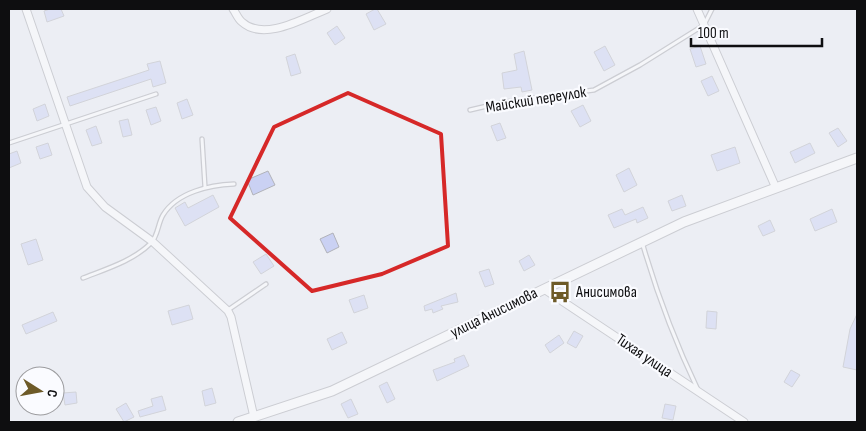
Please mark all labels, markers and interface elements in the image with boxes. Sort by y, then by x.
scale bar [691,15,822,47]
text: 100 m [698,24,729,43]
street label: Майский переулок [484,83,589,117]
bus stop icon: Анисимова [547,279,573,305]
place label: Анисимова [575,283,637,302]
street label: улица Анисимова [447,284,541,342]
street label: Тихая улица [612,330,676,382]
north arrow [15,366,65,416]
text: С [43,388,61,399]

